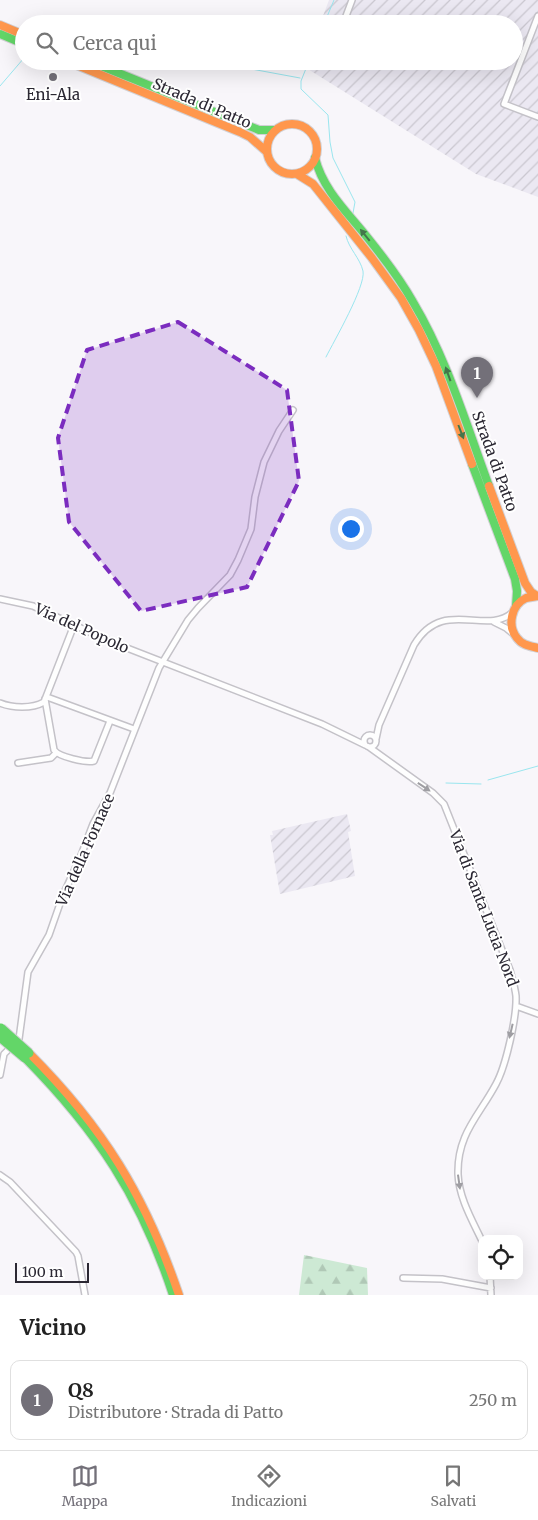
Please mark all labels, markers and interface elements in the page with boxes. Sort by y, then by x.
search box [15,15,523,70]
icon: search [33,29,61,57]
text: Cerca qui [73,31,157,55]
marker: Eni-Ala [47,71,59,83]
street label: Strada di Patto [150,74,254,132]
place label: Eni-Ala [26,85,80,104]
one-way arrow [359,229,370,242]
pin: 1 [461,357,493,398]
one-way arrow [444,366,451,381]
street label: Strada di Patto [468,408,522,514]
one-way arrow [458,425,465,440]
your location [338,516,364,542]
street label: Via del Popolo [31,598,132,657]
one-way arrow [417,782,431,792]
street label: Via della Fornace [51,790,118,910]
street label: Via di Santa Lucia Nord [445,826,523,989]
one-way arrow [507,1024,515,1039]
one-way arrow [456,1174,464,1190]
map controls [478,1235,523,1280]
button: locate [478,1235,523,1280]
scale bar [15,1260,89,1283]
text: 100 m [22,1263,63,1281]
text: Vicino [20,1314,86,1341]
text: Q8 [68,1378,94,1402]
text: 1 [33,1390,41,1410]
text: 250 m [469,1390,517,1410]
text: Distributore · Strada di Patto [68,1402,283,1422]
tab: Mappa [62,1462,108,1510]
tab: Indicazioni [231,1462,307,1510]
tab: Salvati [431,1462,476,1510]

